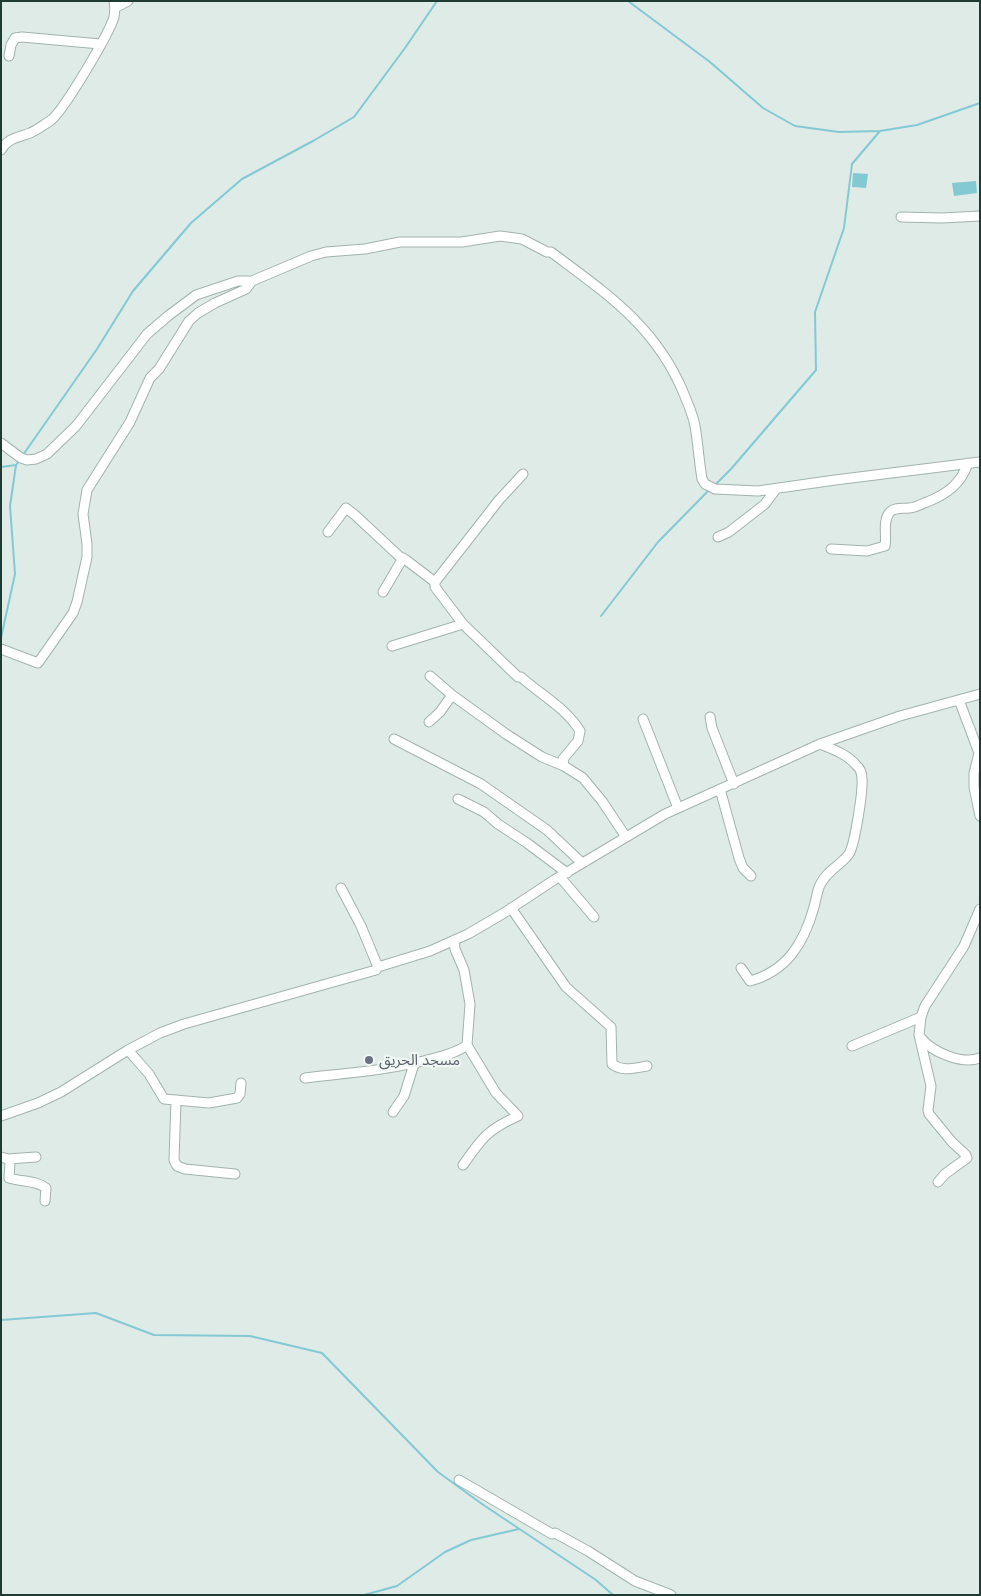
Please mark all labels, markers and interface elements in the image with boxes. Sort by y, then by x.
place label: مسجد الحريق [379,1051,460,1069]
marker: مسجد الحريق [363,1054,375,1066]

